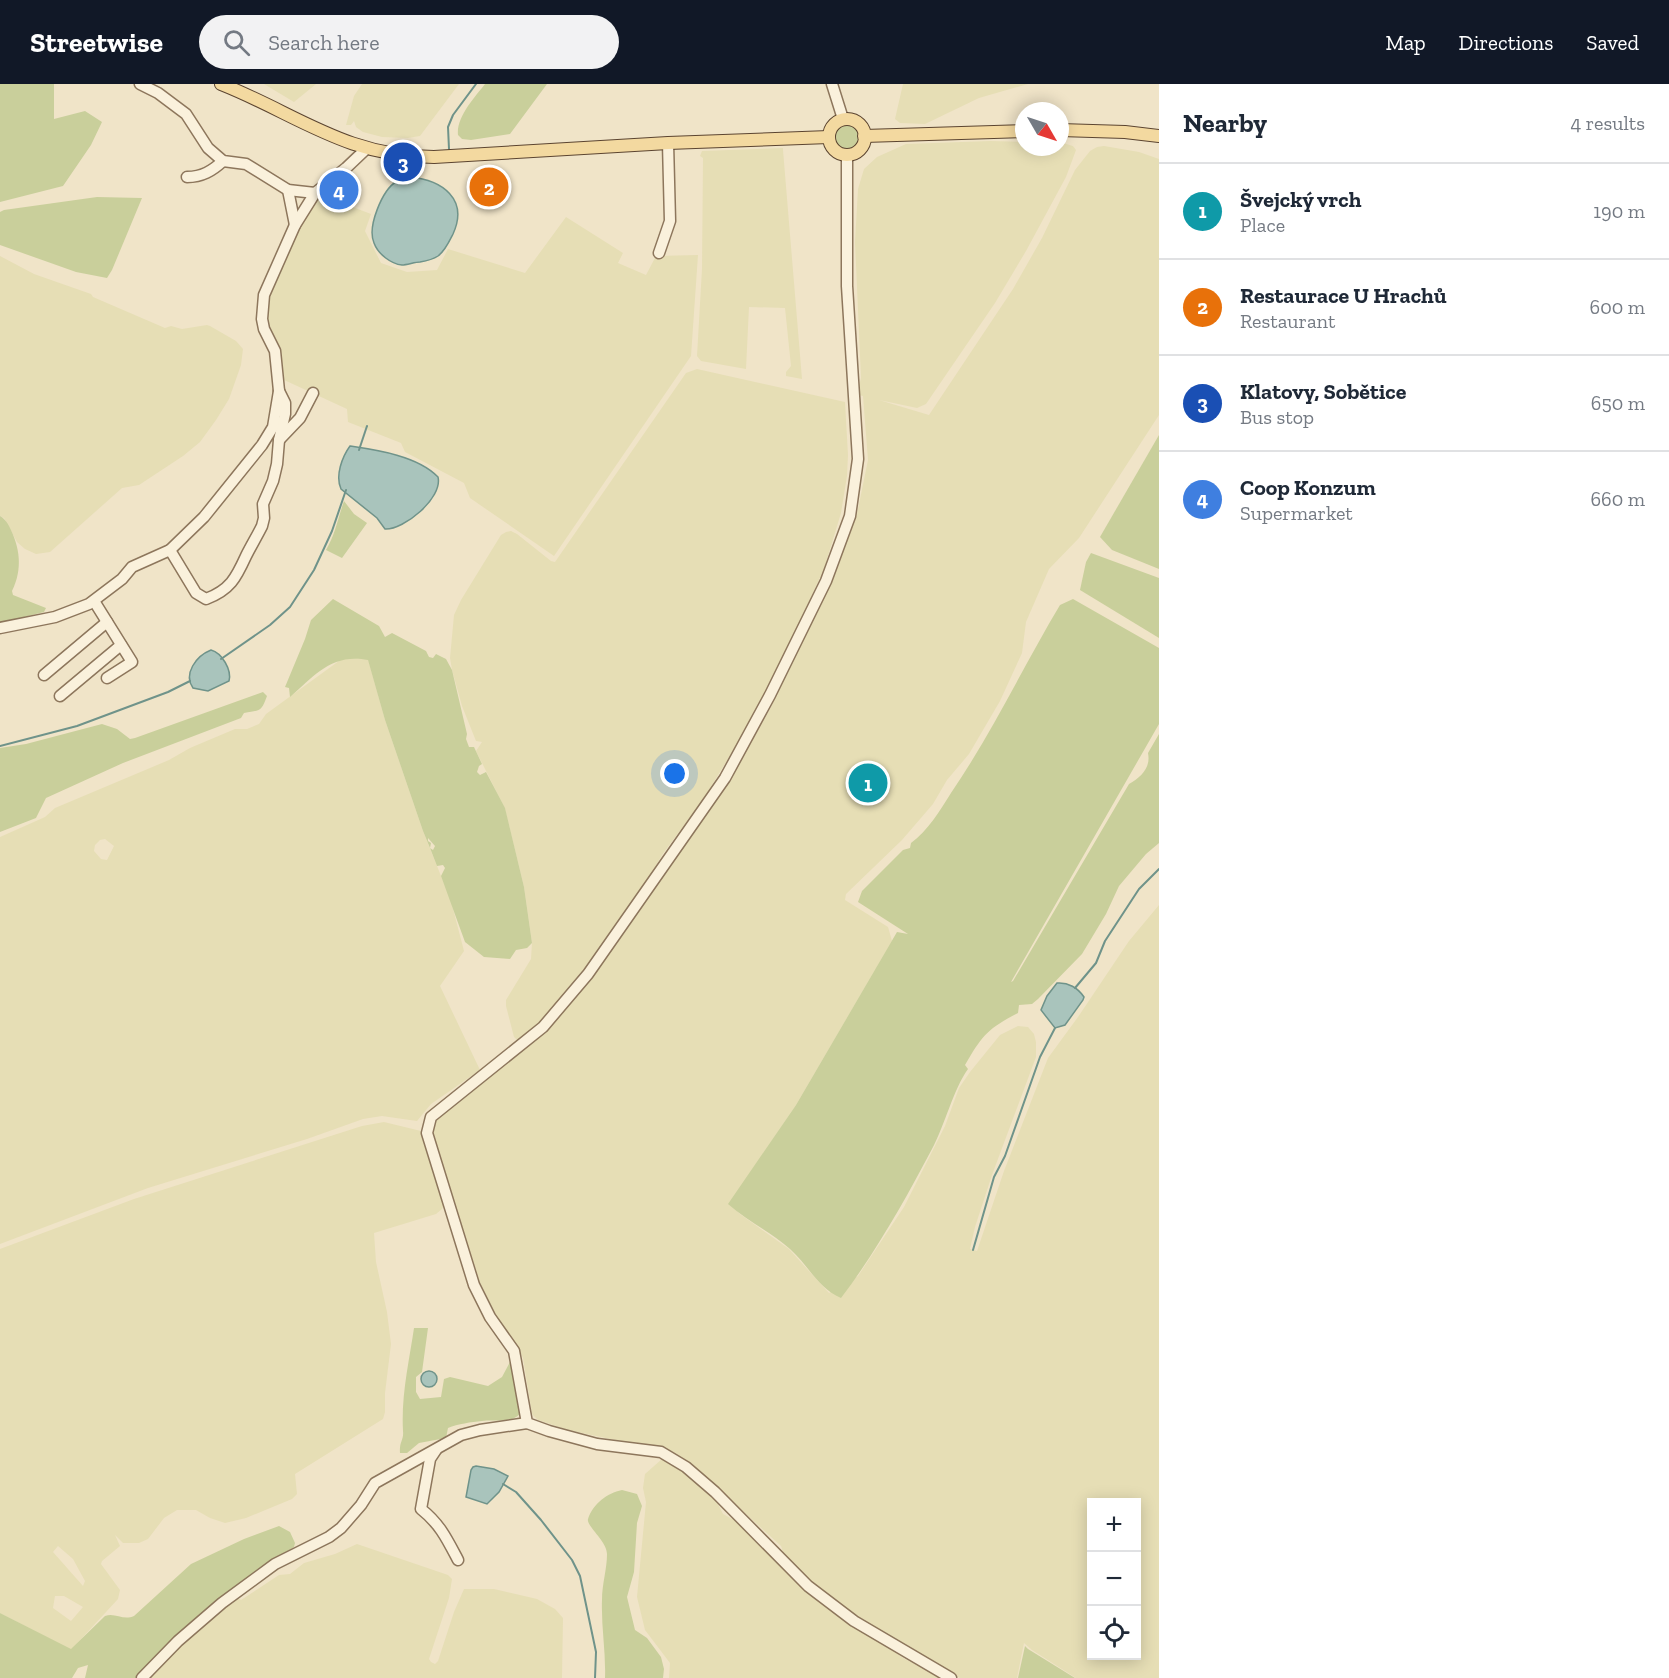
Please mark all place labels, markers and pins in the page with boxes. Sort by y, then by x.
pin: 3 [384,140,422,184]
pin: 2 [470,164,508,210]
pin: 4 [320,168,358,212]
pin: 1 [848,760,888,806]

